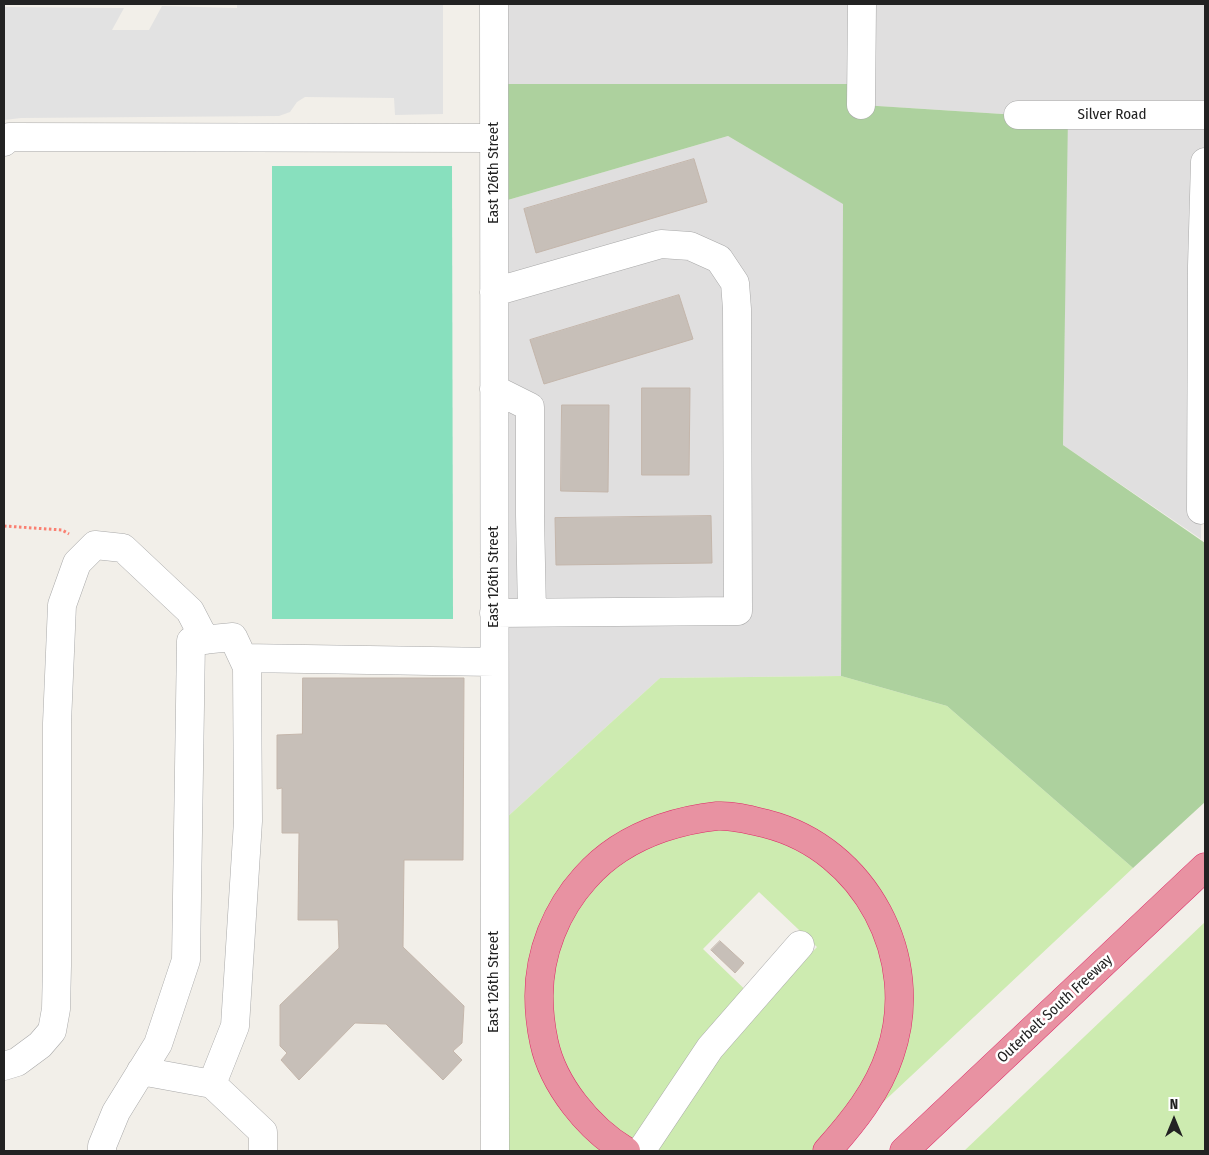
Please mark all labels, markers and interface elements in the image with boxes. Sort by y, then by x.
street label: Silver Road [1078,106,1146,124]
street label: East 126th Street [485,122,503,224]
street label: East 126th Street [485,526,503,628]
street label: East 126th Street [485,931,503,1033]
street label: Outerbelt South Freeway [994,951,1116,1067]
north arrow [1149,1095,1199,1145]
text: N [1170,1096,1178,1113]

